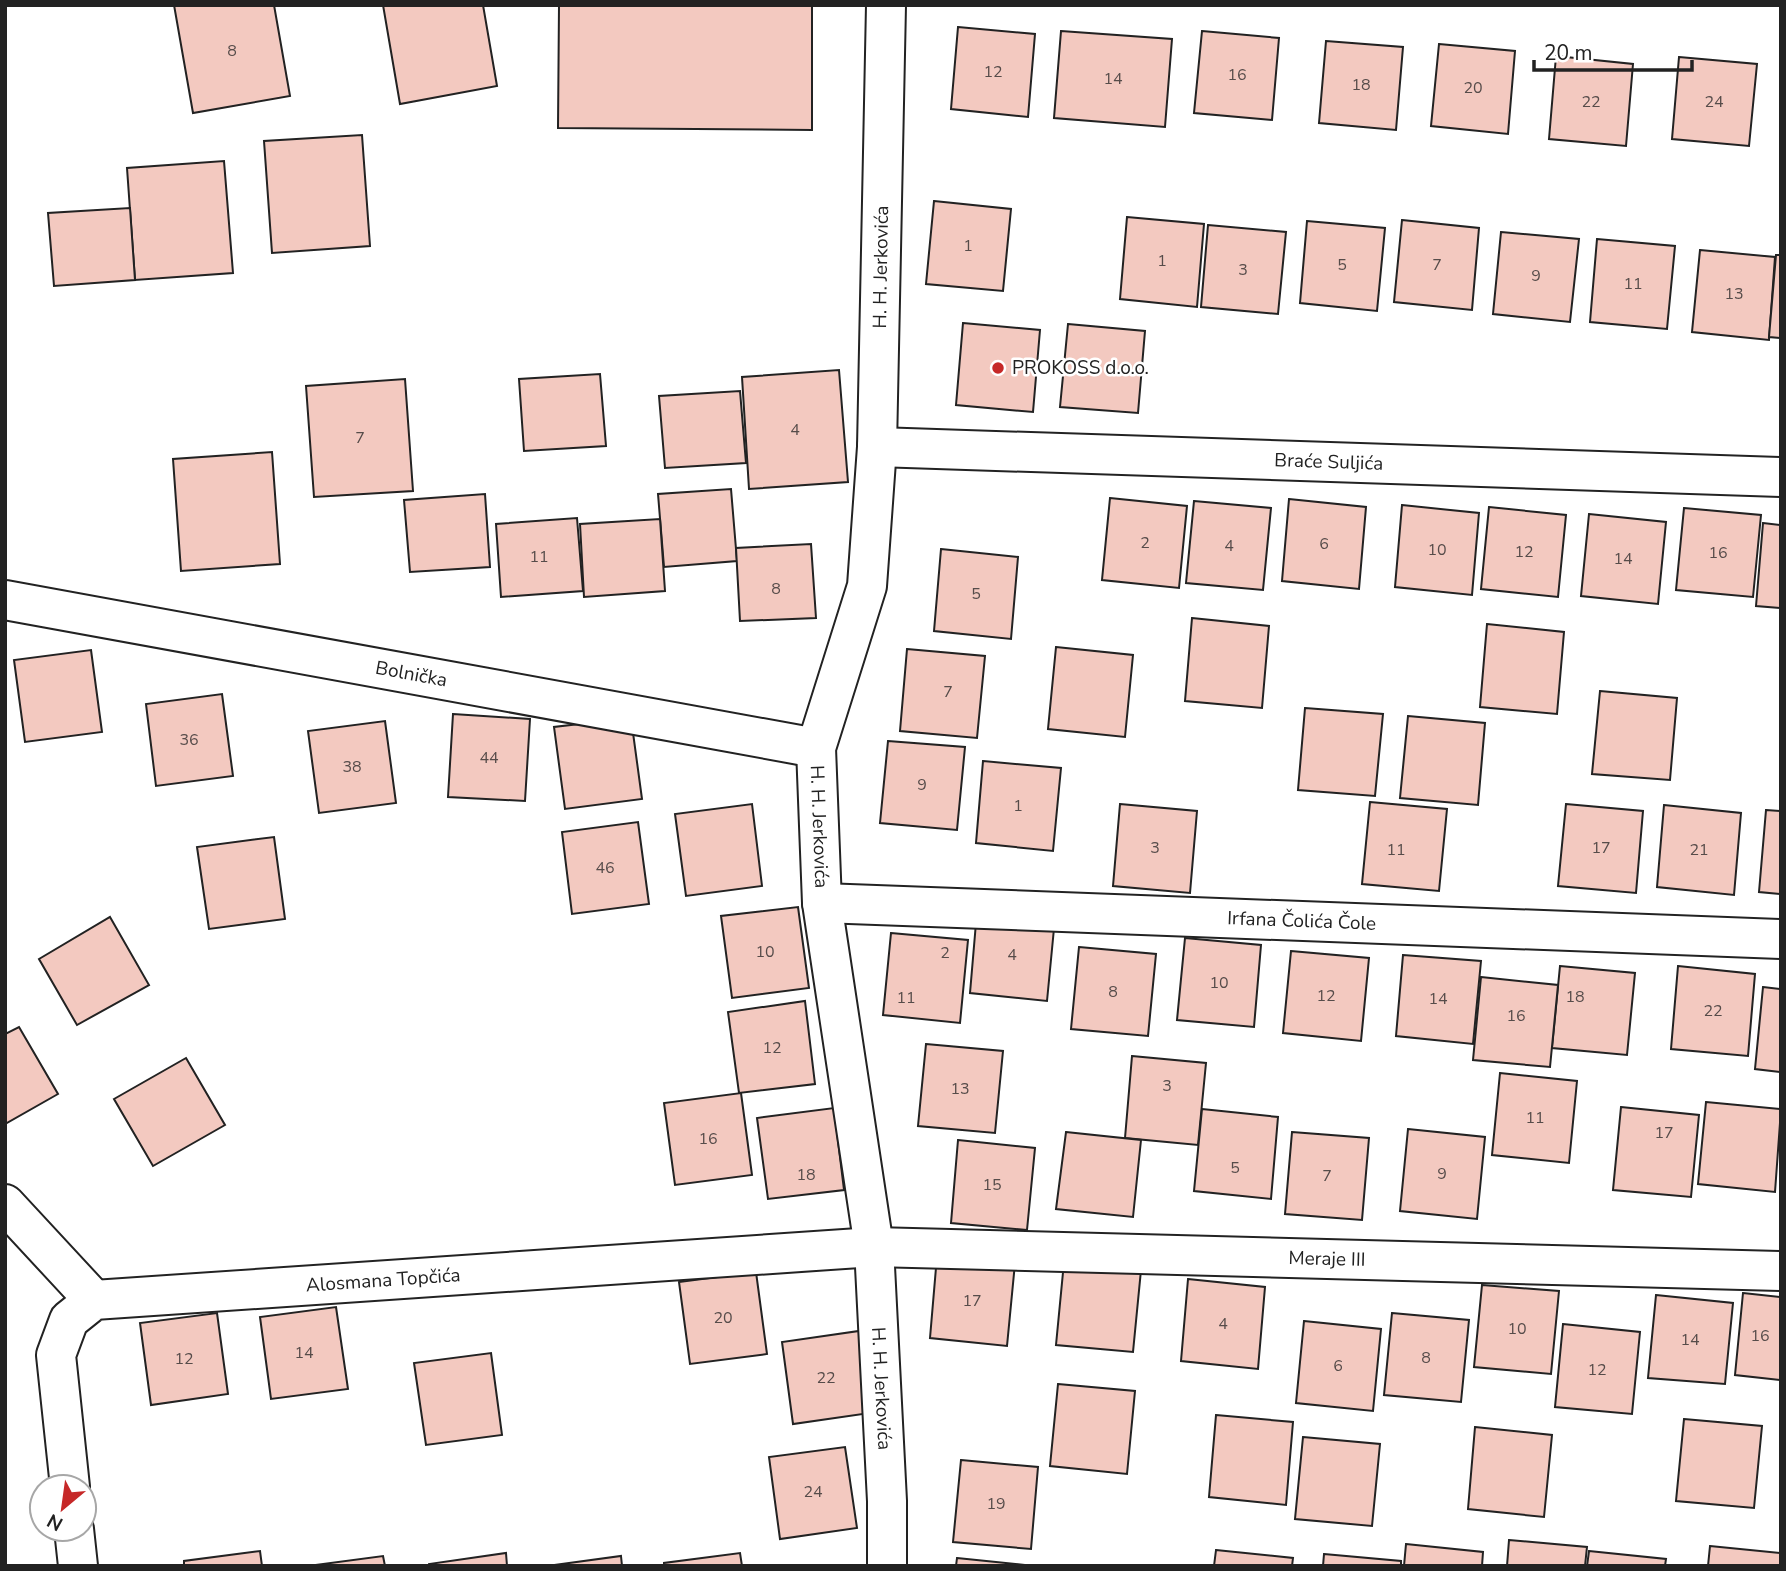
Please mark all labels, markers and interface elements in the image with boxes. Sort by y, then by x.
scale bar [1534,28,1692,72]
text: 20 m [1544,39,1593,67]
house number: 8 [227,40,237,62]
house number: 12 [983,61,1003,83]
house number: 16 [1227,64,1247,86]
house number: 14 [1103,68,1123,90]
house number: 18 [1351,74,1371,96]
house number: 20 [1463,77,1483,99]
house number: 22 [1581,91,1601,113]
house number: 24 [1704,91,1724,113]
street label: H. H. Jerkovića [867,205,895,329]
house number: 1 [963,235,973,257]
house number: 1 [1157,250,1167,272]
house number: 5 [1337,254,1347,276]
house number: 7 [1432,254,1442,276]
house number: 3 [1238,259,1248,281]
house number: 9 [1531,265,1541,287]
house number: 11 [1623,273,1643,295]
house number: 13 [1724,283,1744,305]
place label: PROKOSS d.o.o. [1012,355,1149,381]
marker: PROKOSS d.o.o. [990,360,1006,376]
house number: 4 [790,419,800,441]
house number: 7 [355,427,365,449]
street label: Braće Suljića [1274,447,1384,477]
house number: 2 [1140,532,1150,554]
house number: 6 [1319,533,1329,555]
house number: 4 [1224,535,1234,557]
house number: 10 [1427,539,1447,561]
house number: 12 [1514,541,1534,563]
house number: 16 [1708,542,1728,564]
house number: 11 [529,546,549,568]
house number: 14 [1613,548,1633,570]
house number: 8 [771,578,781,600]
house number: 5 [971,583,981,605]
street label: Bolnička [373,655,449,693]
house number: 7 [943,681,953,703]
house number: 36 [179,729,199,751]
house number: 44 [479,747,499,769]
house number: 38 [342,756,362,778]
street label: H. H. Jerkovića [804,765,834,889]
house number: 9 [917,774,927,796]
house number: 1 [1013,795,1023,817]
house number: 3 [1150,837,1160,859]
house number: 17 [1591,837,1611,859]
house number: 11 [1386,839,1406,861]
house number: 21 [1689,839,1709,861]
house number: 46 [595,857,615,879]
street label: Irfana Čolića Čole [1227,905,1377,937]
house number: 10 [755,941,775,963]
house number: 2 [940,942,950,964]
house number: 4 [1007,944,1017,966]
house number: 10 [1209,972,1229,994]
house number: 8 [1108,981,1118,1003]
house number: 12 [1316,985,1336,1007]
house number: 18 [1565,986,1585,1008]
house number: 11 [896,987,916,1009]
house number: 14 [1428,988,1448,1010]
house number: 22 [1703,1000,1723,1022]
house number: 16 [1506,1005,1526,1027]
house number: 12 [762,1037,782,1059]
house number: 3 [1162,1075,1172,1097]
house number: 13 [950,1078,970,1100]
house number: 11 [1525,1107,1545,1129]
house number: 17 [1654,1122,1674,1144]
house number: 16 [698,1128,718,1150]
house number: 5 [1230,1157,1240,1179]
house number: 9 [1437,1163,1447,1185]
house number: 18 [796,1164,816,1186]
house number: 7 [1322,1165,1332,1187]
house number: 15 [982,1174,1002,1196]
street label: Meraje III [1288,1245,1366,1273]
street label: Alosmana Topčića [305,1262,461,1299]
house number: 17 [962,1290,982,1312]
house number: 20 [713,1307,733,1329]
house number: 4 [1218,1313,1228,1335]
house number: 10 [1507,1318,1527,1340]
house number: 16 [1750,1325,1770,1347]
street label: H. H. Jerkovića [865,1326,897,1451]
house number: 14 [1680,1329,1700,1351]
house number: 14 [294,1342,314,1364]
house number: 8 [1421,1347,1431,1369]
house number: 12 [174,1348,194,1370]
house number: 6 [1333,1355,1343,1377]
house number: 12 [1587,1359,1607,1381]
house number: 22 [816,1367,836,1389]
north arrow [28,1473,98,1543]
house number: 24 [803,1481,823,1503]
house number: 19 [986,1493,1006,1515]
text: N [43,1507,68,1537]

